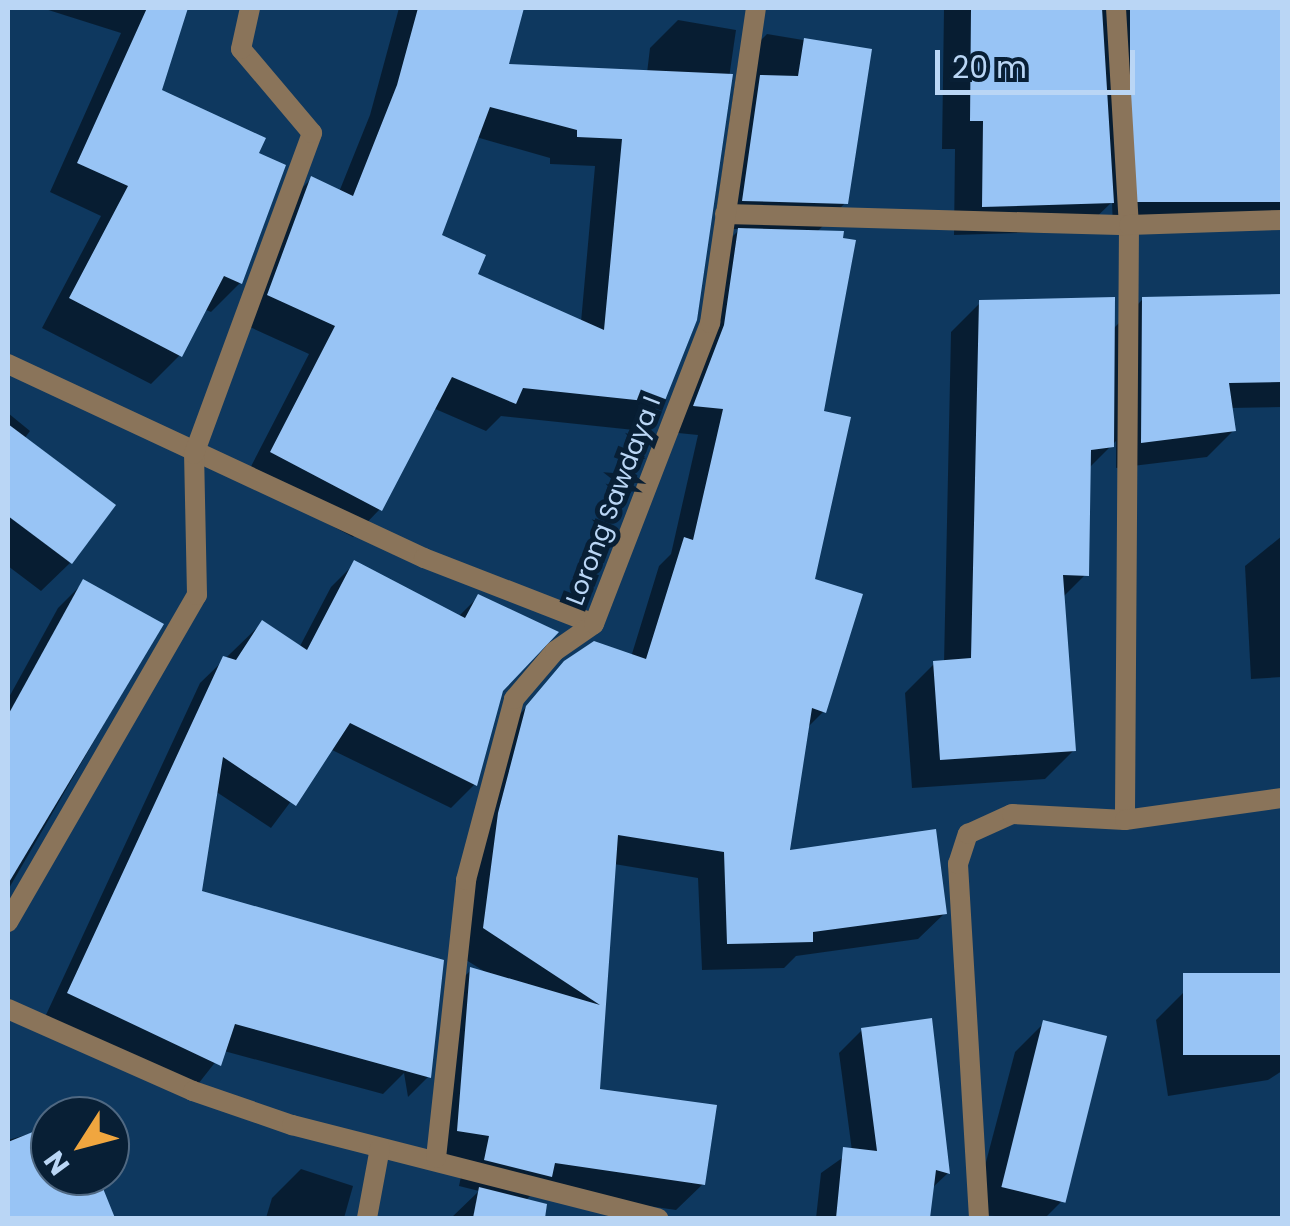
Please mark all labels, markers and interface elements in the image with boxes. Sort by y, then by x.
scale bar [940,30,1140,92]
text: 20 m [952,46,1027,89]
street label: Lorong Sawdaya I [560,392,668,610]
north arrow [30,1096,130,1196]
text: N [35,1143,79,1183]

